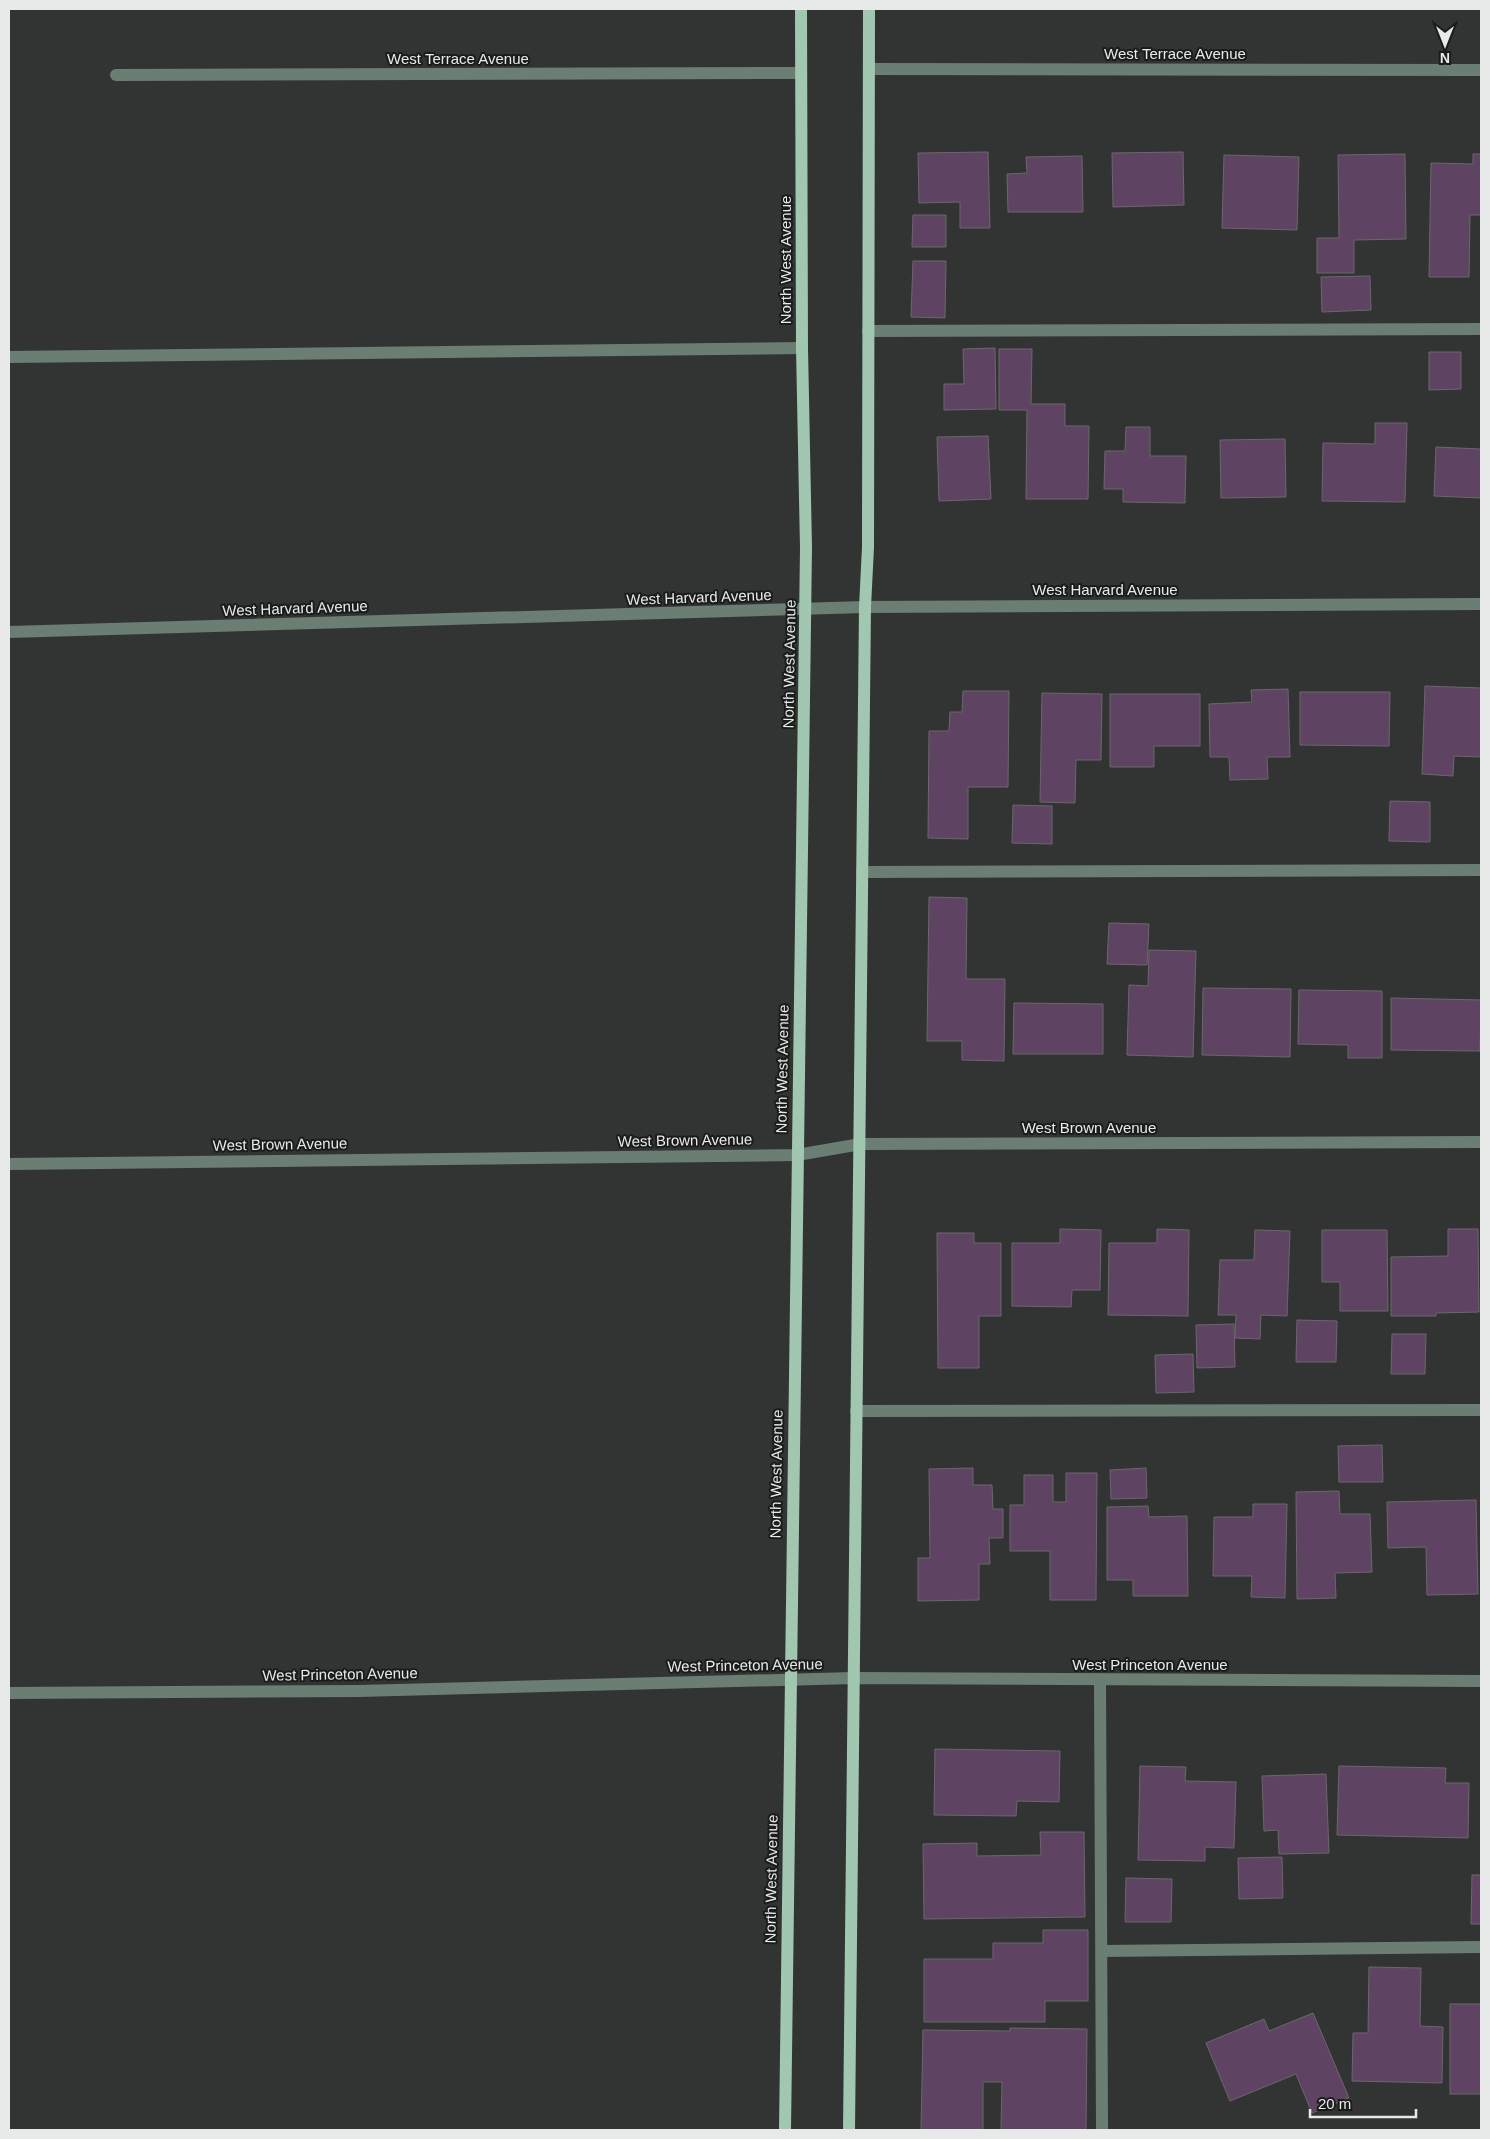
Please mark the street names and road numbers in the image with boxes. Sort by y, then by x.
street label: West Terrace Avenue [1104,45,1246,62]
street label: West Terrace Avenue [387,50,529,67]
street label: North West Avenue [777,196,794,324]
street label: West Harvard Avenue [1032,581,1178,598]
street label: West Harvard Avenue [626,586,772,608]
street label: West Harvard Avenue [222,597,368,619]
street label: North West Avenue [779,600,799,728]
street label: North West Avenue [772,1005,792,1133]
street label: West Brown Avenue [1022,1119,1156,1136]
street label: West Brown Avenue [618,1130,752,1150]
street label: West Brown Avenue [213,1134,347,1154]
street label: North West Avenue [766,1410,786,1538]
street label: West Princeton Avenue [667,1655,823,1675]
street label: West Princeton Avenue [1072,1656,1228,1673]
street label: West Princeton Avenue [262,1664,418,1684]
street label: North West Avenue [761,1815,781,1943]

